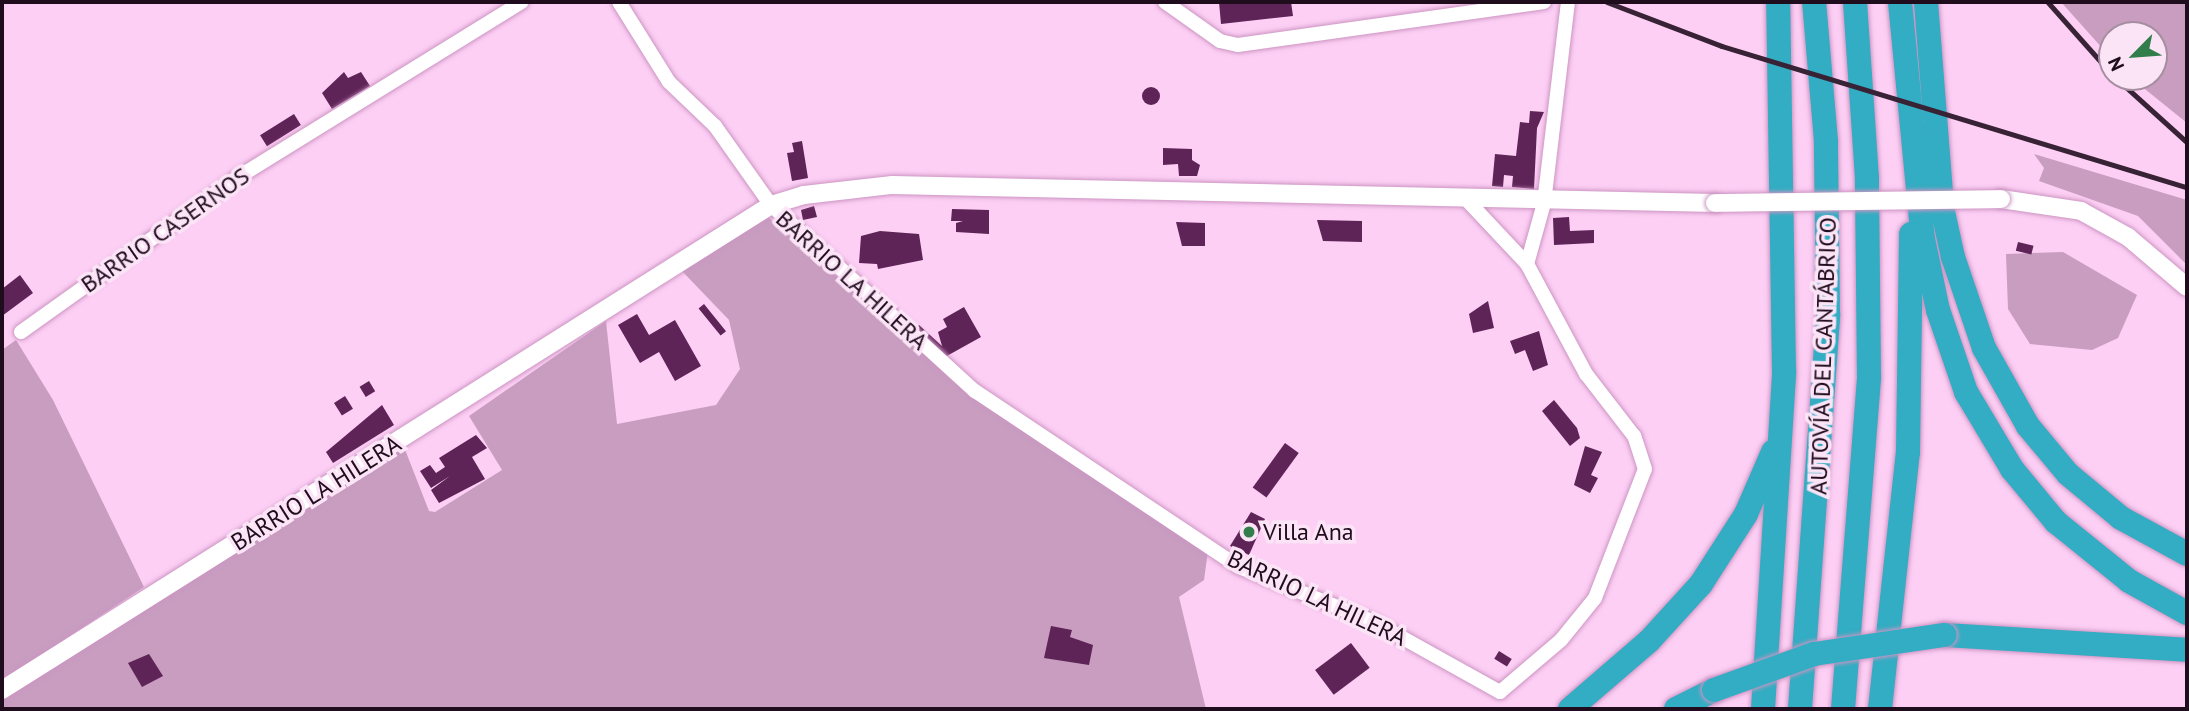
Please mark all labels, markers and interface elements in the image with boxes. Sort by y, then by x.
north arrow [2098,21,2168,91]
text: N [2102,53,2129,75]
street label: BARRIO CASERNOS [75,161,255,299]
street label: BARRIO LA HILERA [770,204,934,356]
street label: AUTOVÍA DEL CANTÁBRICO [1804,216,1842,496]
street label: BARRIO LA HILERA [225,429,407,557]
place label: Villa Ana [1263,518,1354,546]
marker: Villa Ana [1241,524,1257,540]
street label: BARRIO LA HILERA [1222,544,1412,652]

